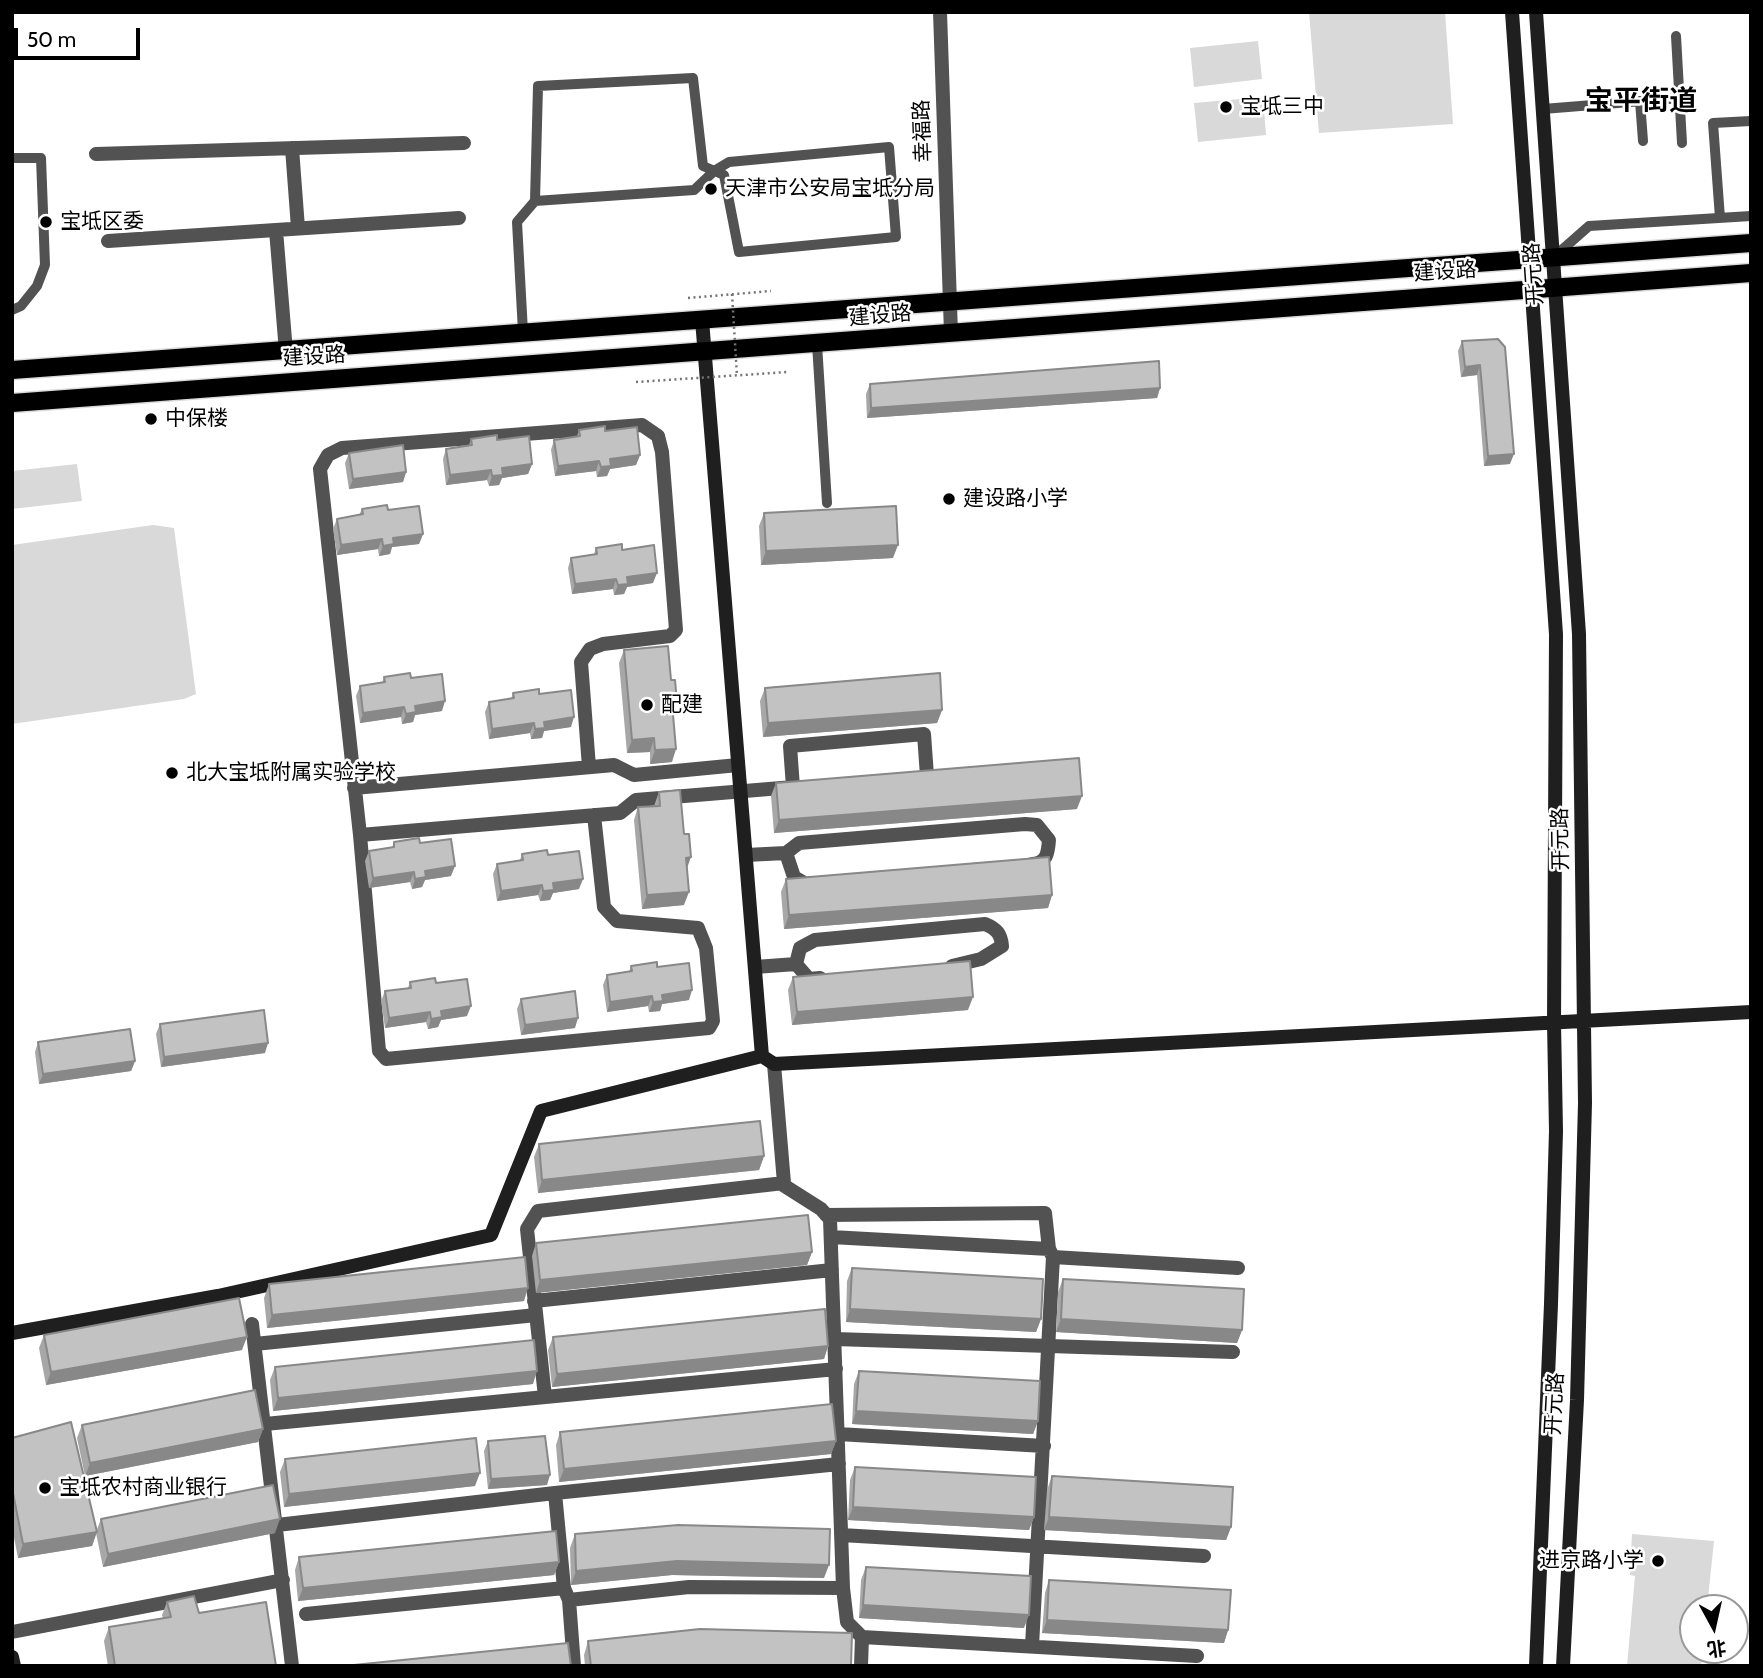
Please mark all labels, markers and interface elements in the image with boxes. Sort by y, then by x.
scale bar [18,14,144,58]
text: 50 m [27,27,76,52]
district label: 宝平街道 [1585,85,1697,119]
place label: 宝坻三中 [1240,94,1324,120]
street label: 幸福路 [909,99,937,163]
marker: 宝坻三中 [1218,99,1234,115]
place label: 天津市公安局宝坻分局 [725,176,935,202]
marker: 天津市公安局宝坻分局 [703,181,719,197]
place label: 宝坻区委 [60,209,144,235]
marker: 宝坻区委 [38,214,54,230]
street label: 开元路 [1519,242,1549,306]
street label: 建设路 [1413,257,1477,287]
street label: 建设路 [848,301,912,331]
street label: 建设路 [282,342,346,372]
place label: 中保楼 [165,406,228,432]
marker: 中保楼 [143,411,159,427]
place label: 建设路小学 [963,486,1068,512]
marker: 建设路小学 [941,491,957,507]
place label: 配建 [661,692,703,718]
marker: 配建 [639,697,655,713]
place label: 北大宝坻附属实验学校 [186,760,396,786]
marker: 北大宝坻附属实验学校 [164,765,180,781]
street label: 开元路 [1548,807,1574,871]
street label: 开元路 [1541,1372,1569,1436]
place label: 宝坻农村商业银行 [59,1475,227,1501]
marker: 宝坻农村商业银行 [37,1480,53,1496]
place label: 进京路小学 [1539,1548,1644,1574]
marker: 进京路小学 [1650,1553,1666,1569]
north arrow [1679,1594,1749,1664]
text: 北 [1706,1636,1728,1661]

